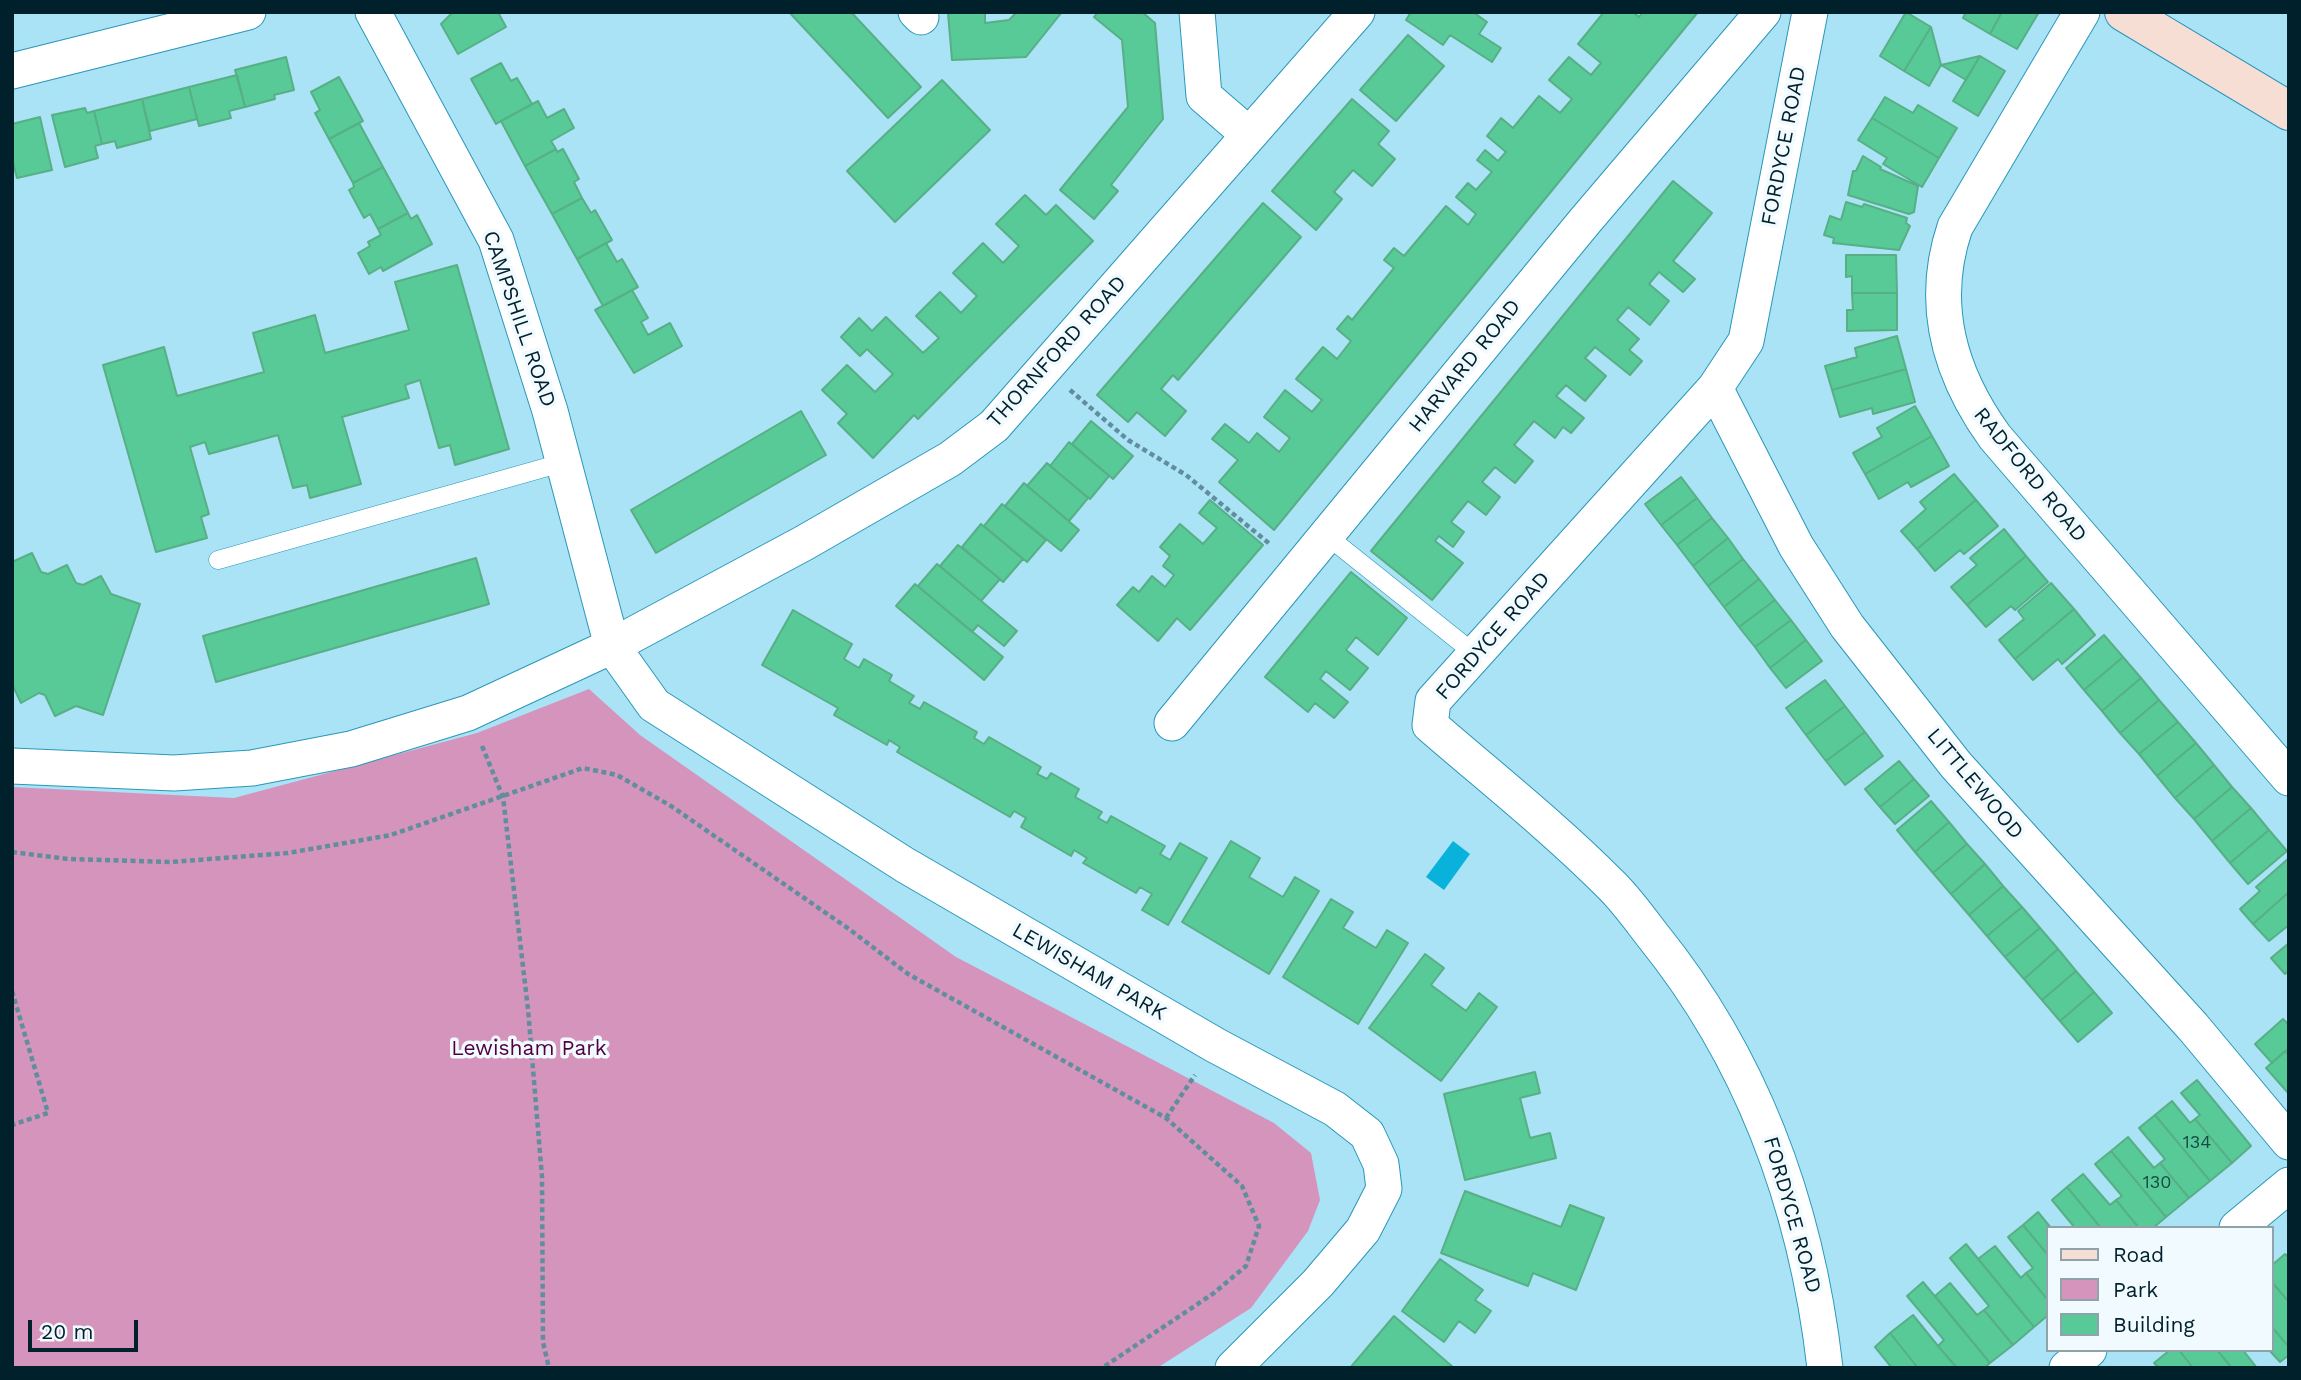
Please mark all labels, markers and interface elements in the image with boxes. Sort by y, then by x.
street label: FORDYCE ROAD [1756,64,1812,228]
street label: CAMPSHILL ROAD [477,228,561,410]
street label: THORNFORD ROAD [982,271,1132,433]
street label: HARVARD ROAD [1404,295,1526,437]
street label: RADFORD ROAD [1968,403,2092,547]
street label: FORDYCE ROAD [1430,567,1556,705]
street label: LITTLEWOOD [1921,724,2029,844]
street label: LEWISHAM PARK [1008,918,1170,1026]
park label: Lewisham Park [451,1036,607,1062]
house number: 134 [2183,1132,2211,1154]
street label: FORDYCE ROAD [1758,1134,1826,1296]
house number: 130 [2143,1172,2171,1194]
legend [2046,1226,2273,1352]
text: Road [2113,1242,2164,1267]
text: Park [2113,1277,2158,1302]
scale bar [32,1306,142,1350]
text: Building [2113,1312,2195,1337]
text: 20 m [41,1319,93,1344]

